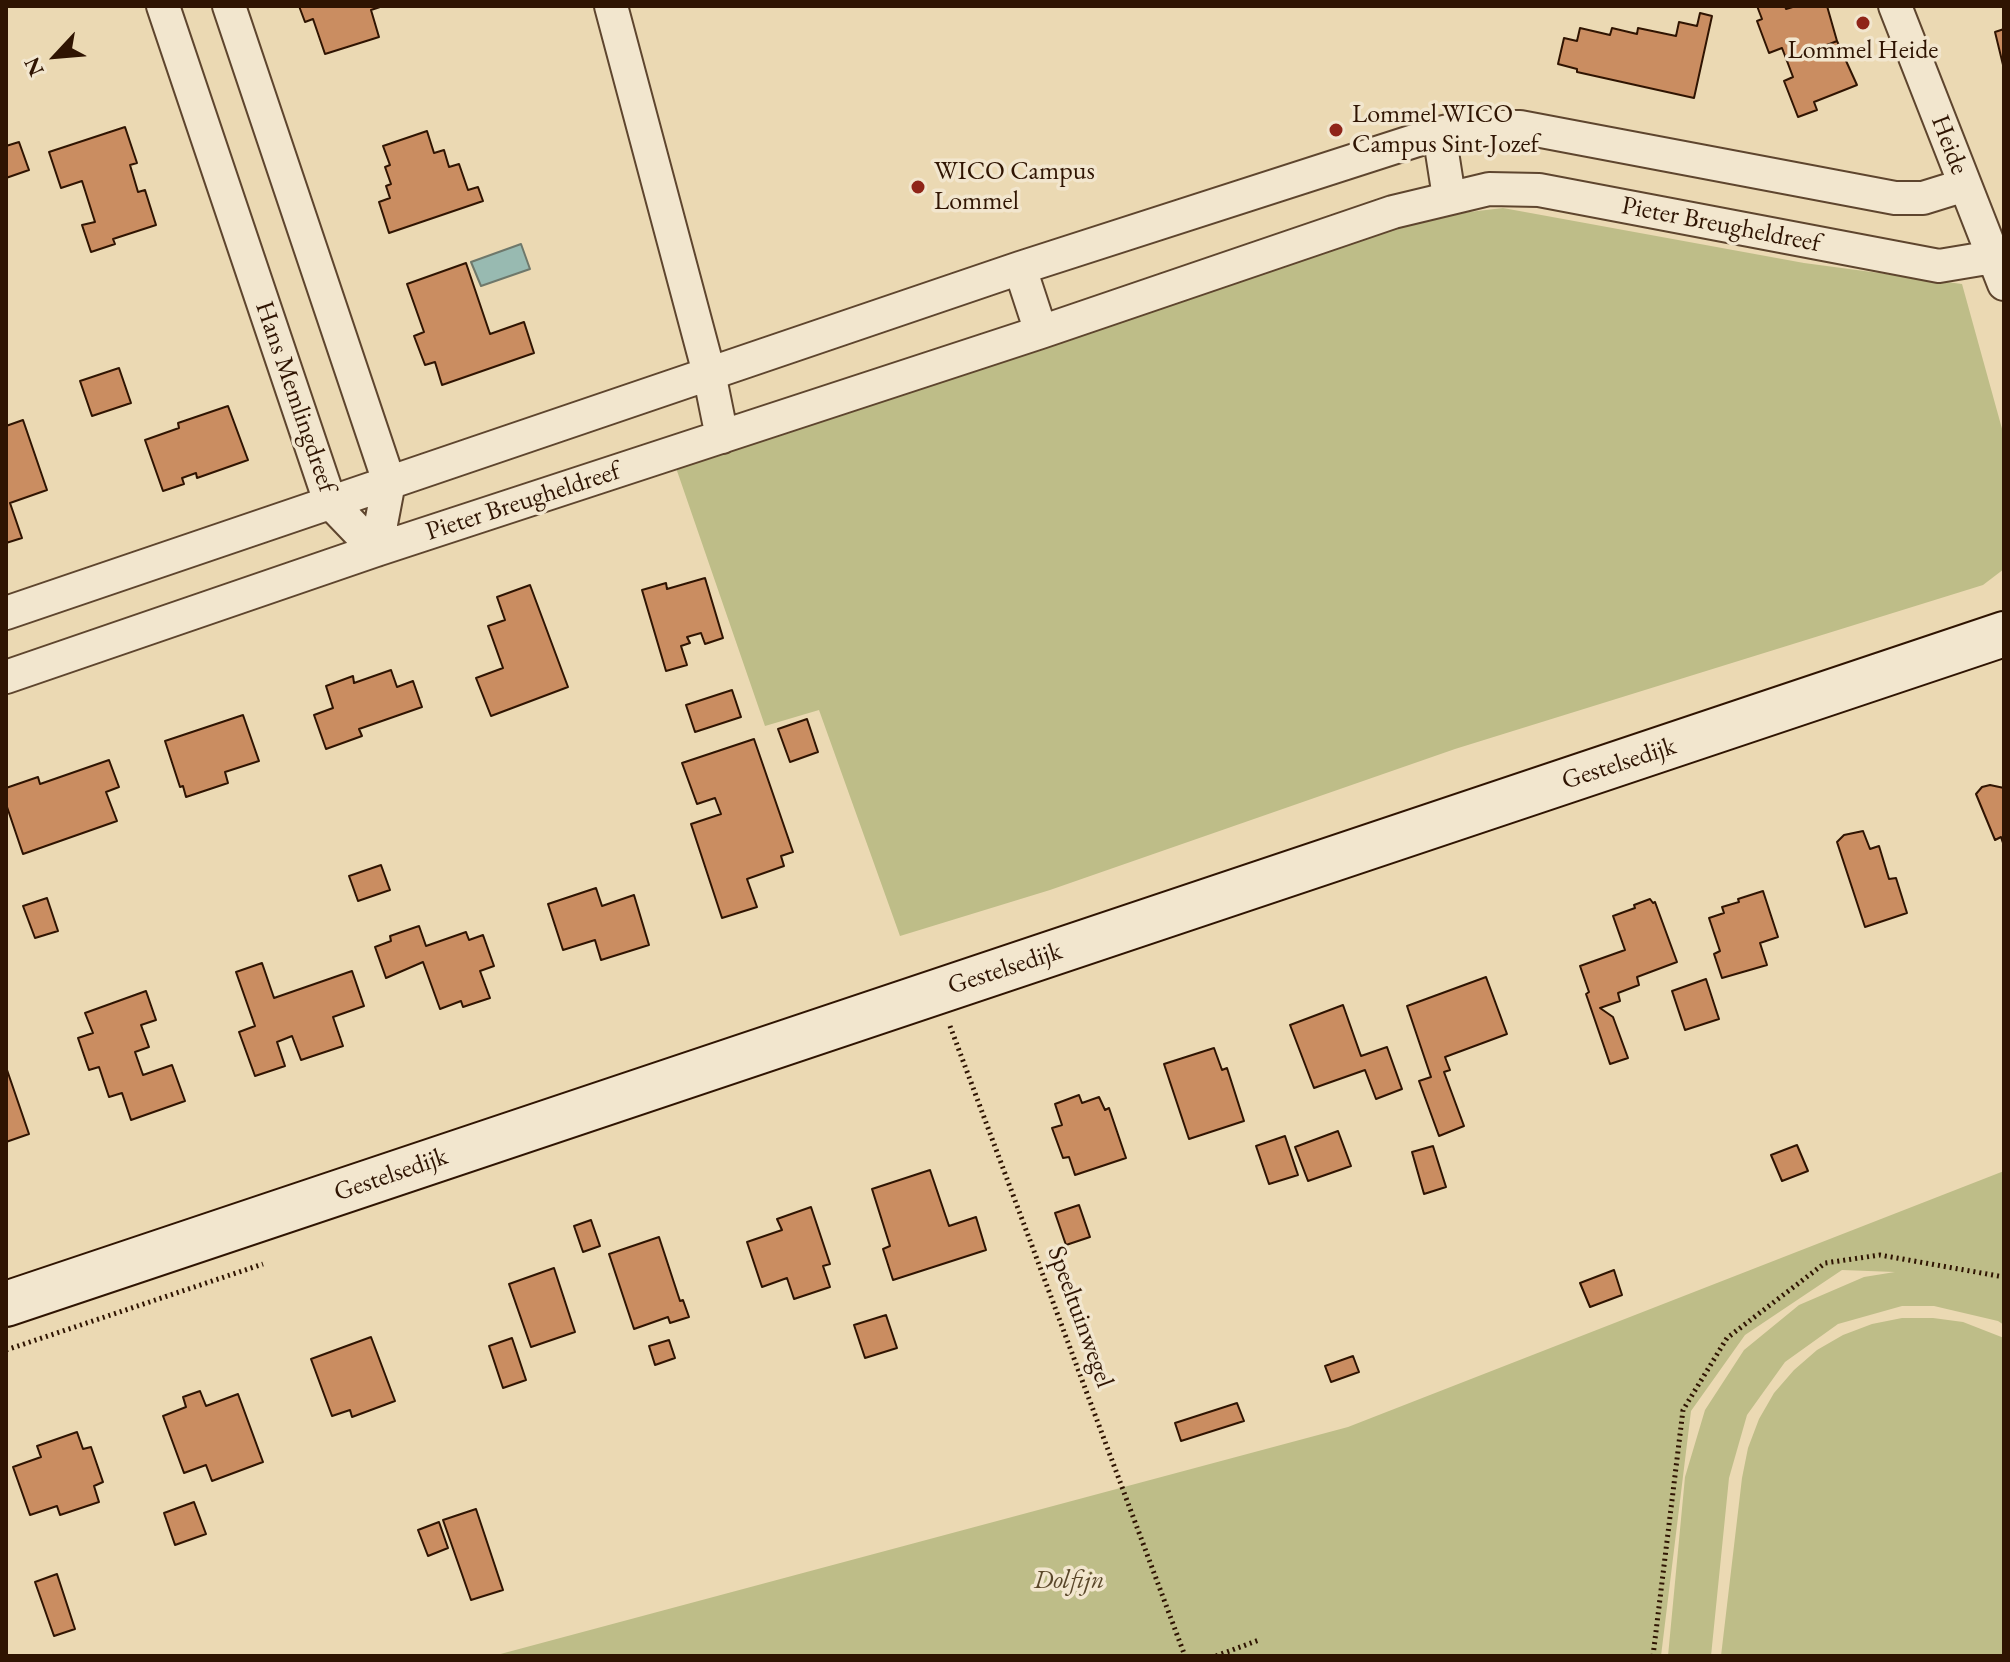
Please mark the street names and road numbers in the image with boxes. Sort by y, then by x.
street label: Heide [1924,111,1974,179]
street label: Pieter Breugheldreef [1619,190,1823,260]
street label: Hans Memlingdreef [248,297,342,497]
street label: Pieter Breugheldreef [422,456,624,548]
street label: Gestelsedijk [1558,731,1680,797]
street label: Gestelsedijk [944,936,1066,1002]
street label: Gestelsedijk [330,1141,452,1209]
street label: Speeltuinwegel [1040,1242,1120,1392]

